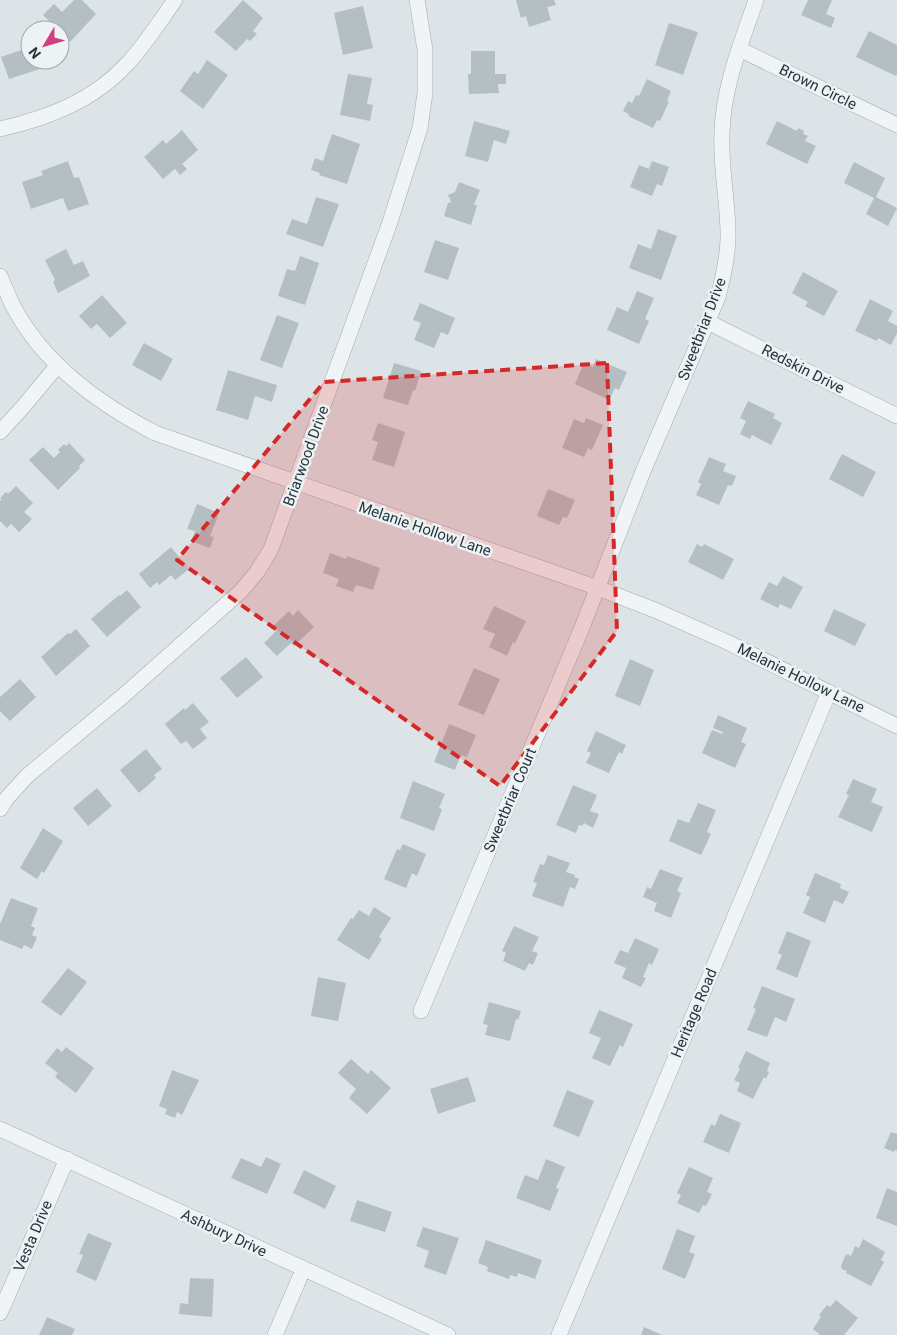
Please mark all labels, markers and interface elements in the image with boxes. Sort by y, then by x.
north arrow [20,20,70,70]
text: N [25,44,44,62]
street label: Brown Circle [776,61,860,114]
street label: Sweetbriar Drive [674,275,730,383]
street label: Redskin Drive [759,340,847,398]
street label: Briarwood Drive [279,403,333,509]
street label: Melanie Hollow Lane [356,498,494,560]
street label: Melanie Hollow Lane [735,639,867,717]
street label: Sweetbriar Court [480,745,540,855]
street label: Heritage Road [667,966,721,1060]
street label: Vesta Drive [10,1198,56,1274]
street label: Ashbury Drive [178,1205,270,1261]

